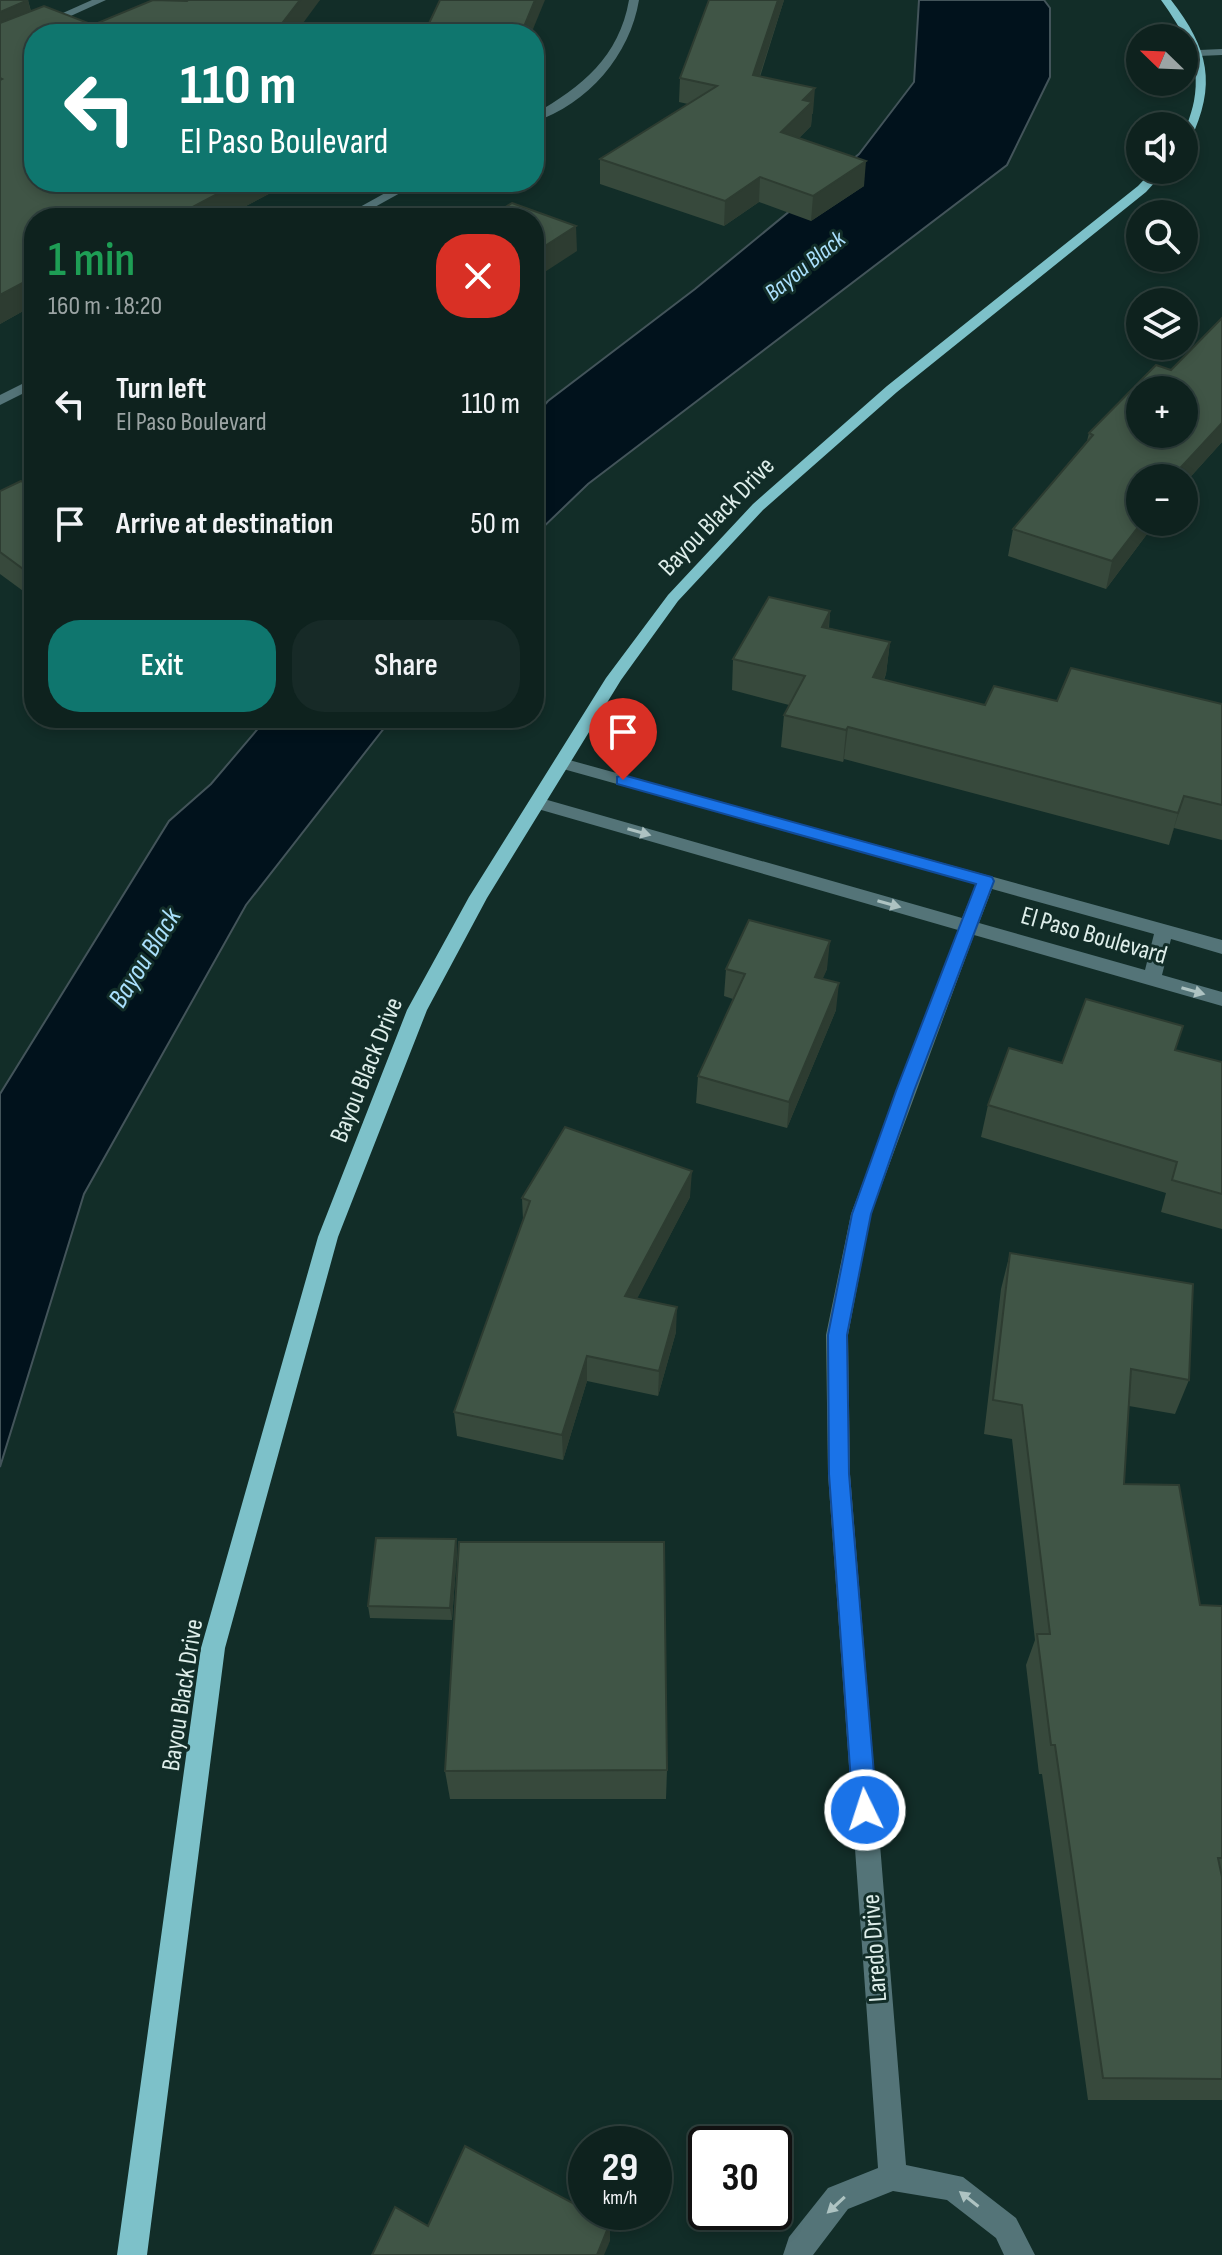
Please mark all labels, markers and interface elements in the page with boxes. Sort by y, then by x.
north arrow [1126,24,1198,96]
map controls [1126,24,1198,536]
text: 110 m [180,53,296,120]
icon: left [48,56,152,160]
button: sound [1126,112,1198,184]
text: El Paso Boulevard [180,121,388,164]
button: search [1126,200,1198,272]
water label: Bayou Black [759,224,852,307]
text: 1 min [48,232,135,289]
button: close [436,234,520,318]
button: layers [1126,288,1198,360]
text: 160 m · 18:20 [48,291,162,322]
text: Turn left [116,371,206,407]
button: + [1126,376,1198,448]
icon: left [48,382,92,426]
text: 110 m [462,386,520,422]
text: El Paso Boulevard [116,407,267,438]
street label: Bayou Black Drive [653,451,781,583]
button: − [1126,464,1198,536]
icon: arrive [48,502,92,546]
text: Arrive at destination [116,506,333,542]
text: 50 m [471,506,520,542]
button: Exit [48,620,276,712]
button: Share [292,620,520,712]
pin [589,698,657,780]
icon: arrive [601,710,645,754]
one-way arrow [627,826,651,839]
one-way arrow [877,898,901,911]
street label: El Paso Boulevard [1017,900,1171,972]
water label: Bayou Black [102,901,189,1014]
one-way arrow [1181,985,1205,998]
street label: Bayou Black Drive [324,993,410,1147]
street label: Bayou Black Drive [156,1617,210,1773]
position arrow [823,1768,907,1852]
street label: Laredo Drive [856,1893,894,2003]
speed limit sign: 30 [688,2126,792,2230]
text: 29 [602,2144,638,2192]
text: km/h [603,2186,637,2210]
one-way arrow [958,2192,979,2208]
one-way arrow [827,2195,846,2213]

